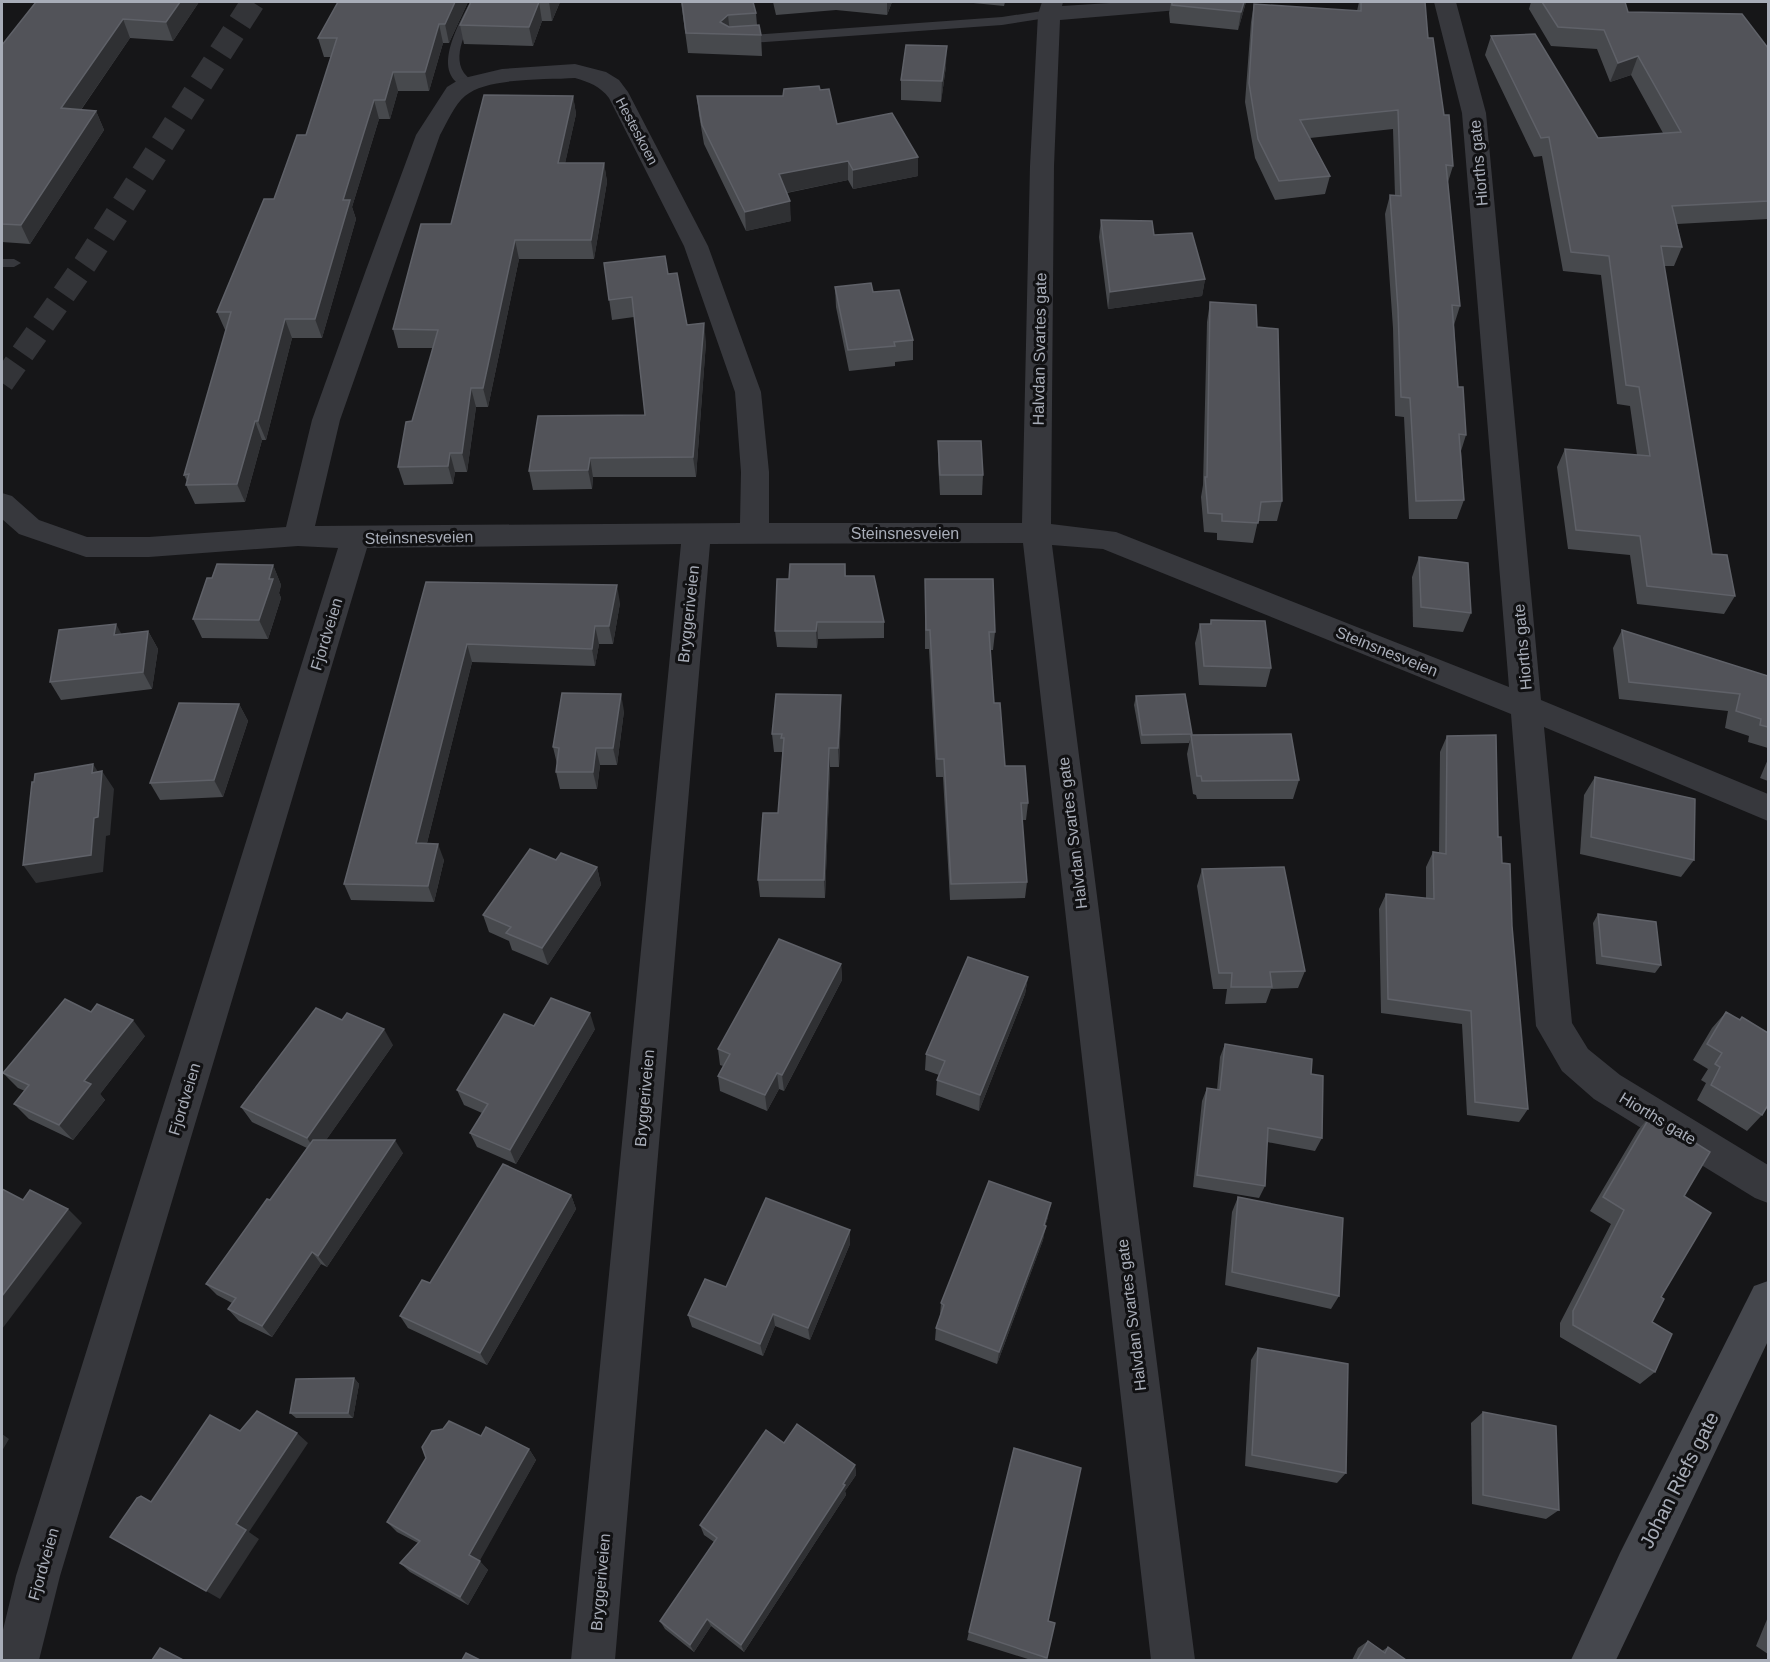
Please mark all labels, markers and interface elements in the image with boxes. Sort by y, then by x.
street label: Hesteskoen [613,95,661,167]
street label: Hiorths gate [1466,119,1491,207]
street label: Halvdan Svartes gate [1030,272,1049,426]
street label: Steinsnesveien [851,525,959,542]
street label: Steinsnesveien [365,528,473,547]
street label: Bryggeriveien [675,565,702,664]
street label: Fjordveien [307,596,346,672]
street label: Hiorths gate [1510,603,1535,691]
street label: Steinsnesveien [1333,623,1440,680]
street label: Halvdan Svartes gate [1055,756,1090,910]
street label: Bryggeriveien [632,1049,657,1148]
street label: Fjordveien [165,1061,204,1137]
street label: Hiorths gate [1616,1089,1699,1148]
street label: Halvdan Svartes gate [1114,1238,1149,1392]
street label: Johan Riefs gate [1635,1408,1723,1552]
street label: Fjordveien [25,1526,62,1602]
street label: Bryggeriveien [588,1533,613,1632]

